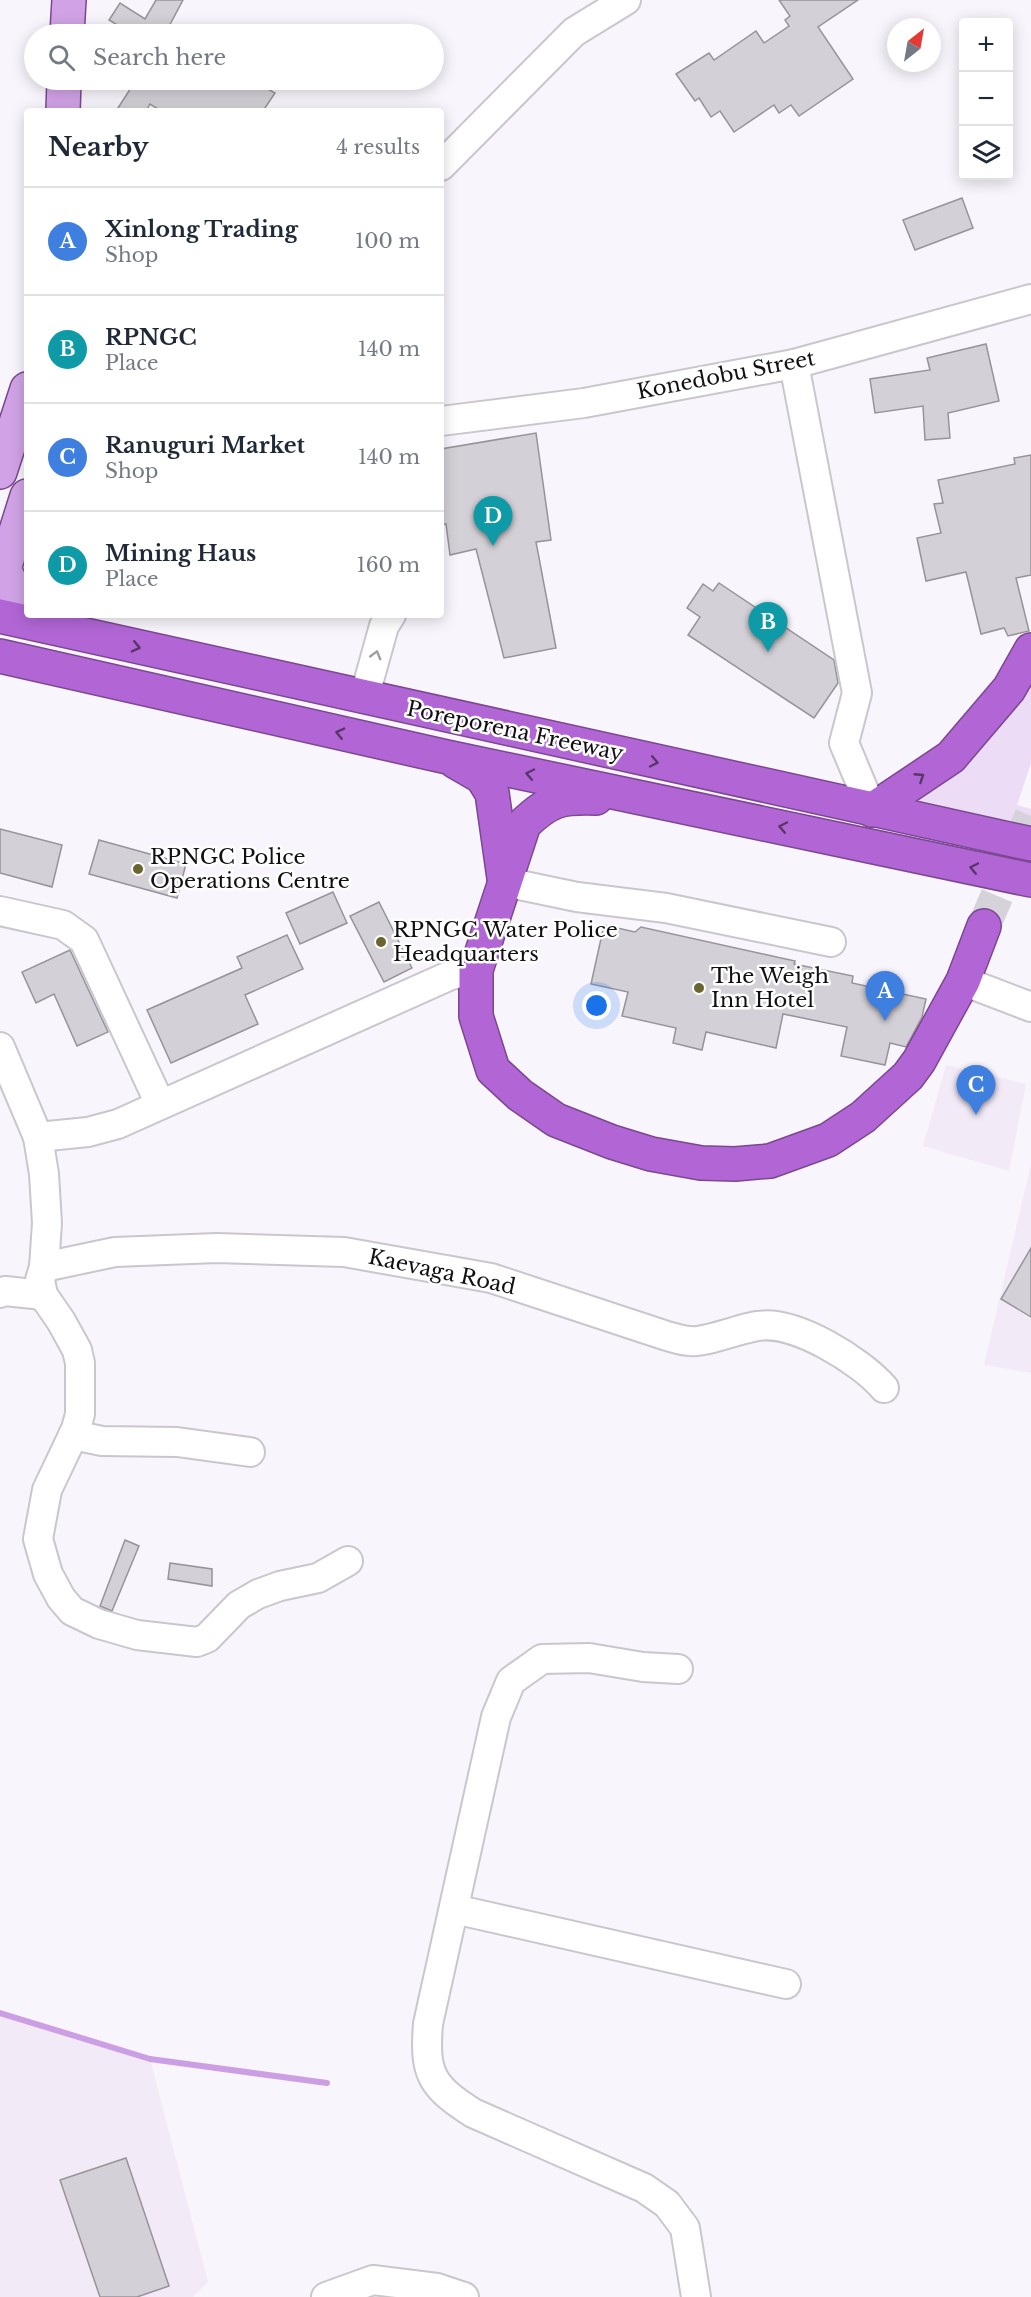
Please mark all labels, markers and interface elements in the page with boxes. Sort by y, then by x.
north arrow [887,18,941,72]
map controls [959,18,1013,180]
button: + [959,18,1013,72]
search box [24,24,444,90]
icon: search [45,41,78,74]
text: Search here [93,44,226,71]
button: − [959,72,1013,126]
button: layers [959,126,1013,180]
text: Nearby [48,131,149,163]
text: 4 results [336,135,420,159]
text: Xinlong Trading [105,216,298,243]
text: A [59,229,76,253]
text: 100 m [355,229,420,253]
text: Shop [105,243,158,267]
text: RPNGC [105,324,197,351]
text: B [60,337,75,361]
text: 140 m [358,337,420,361]
street label: Konedobu Street [635,345,817,405]
text: Place [105,351,159,375]
text: Ranuguri Market [105,432,305,459]
text: C [59,445,76,469]
text: 140 m [358,445,420,469]
text: Shop [105,459,158,483]
pin: D [474,496,512,546]
text: Mining Haus [105,540,256,567]
text: D [58,553,77,577]
text: 160 m [357,553,420,577]
text: Place [105,567,159,591]
pin: B [748,602,788,652]
one-way arrow [131,639,141,652]
one-way arrow [369,650,381,661]
street label: Poreporena Freeway [404,695,626,767]
one-way arrow [335,727,345,740]
one-way arrow [649,754,659,767]
one-way arrow [526,769,536,782]
one-way arrow [913,773,924,784]
one-way arrow [778,822,788,835]
place label: RPNGC Police Operations Centre [150,844,350,894]
marker: RPNGC Police Operations Centre [131,862,145,876]
one-way arrow [969,862,979,875]
place label: RPNGC Water Police Headquarters [393,917,618,967]
marker: RPNGC Water Police Headquarters [374,935,388,949]
place label: The Weigh Inn Hotel [711,963,829,1013]
pin: A [866,972,904,1021]
marker: The Weigh Inn Hotel [692,981,706,995]
your location [582,991,611,1020]
pin: C [956,1066,996,1115]
street label: Kaevaga Road [366,1244,518,1300]

